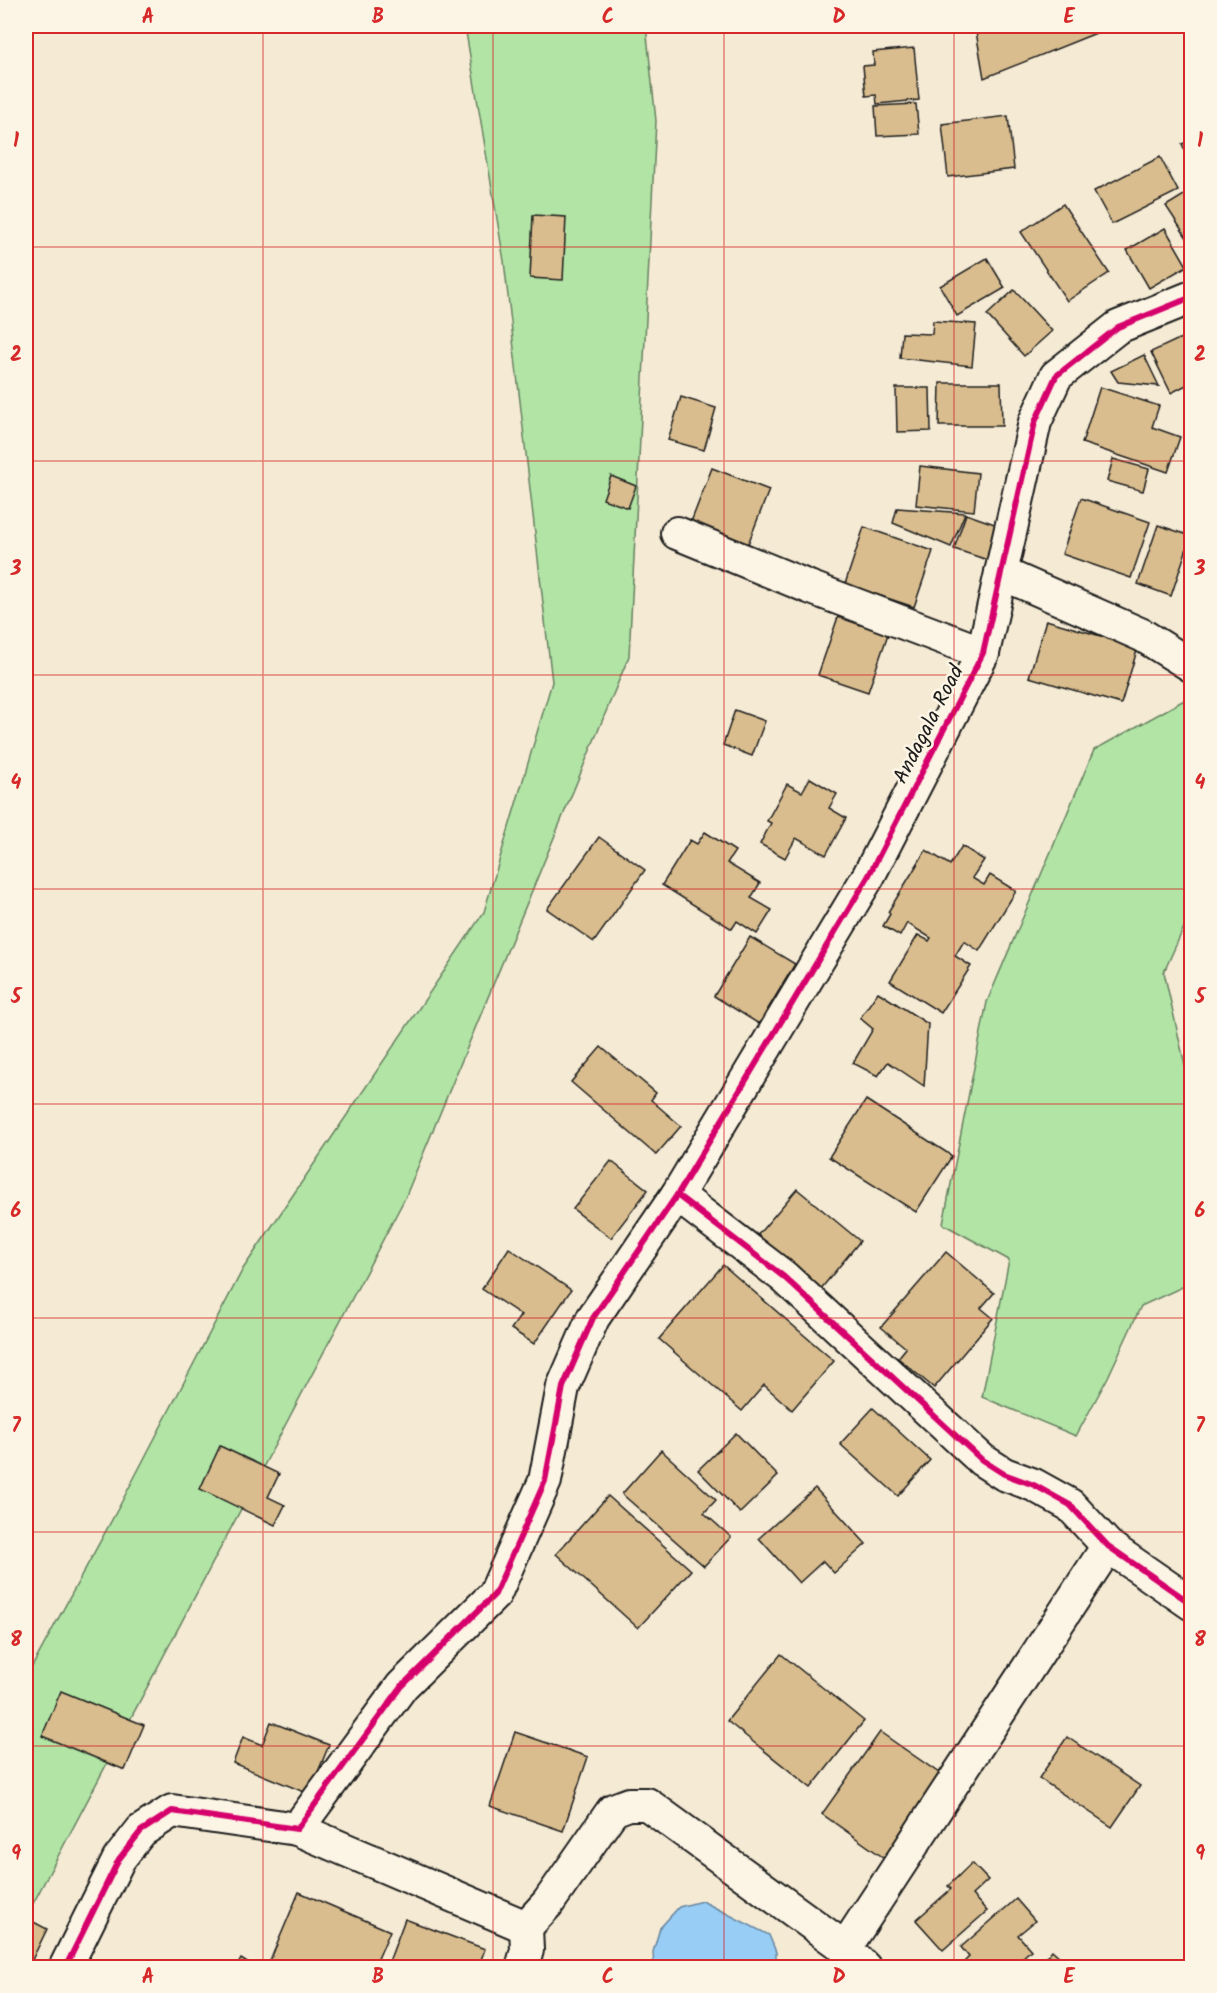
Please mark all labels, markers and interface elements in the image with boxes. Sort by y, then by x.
text: A [142,2,154,34]
text: B [372,2,384,34]
text: C [602,2,614,34]
text: D [832,2,846,34]
text: E [1063,2,1075,34]
text: 1 [13,126,19,158]
text: 1 [1197,126,1203,158]
text: 2 [10,340,22,372]
text: 2 [1194,340,1206,372]
text: 3 [10,554,22,586]
text: 3 [1194,554,1206,586]
street label: Andagala Road [885,659,974,790]
text: 4 [11,768,22,800]
text: 4 [1195,768,1206,800]
text: 5 [10,982,23,1014]
text: 5 [1194,982,1207,1014]
text: 6 [11,1196,22,1228]
text: 6 [1195,1196,1206,1228]
text: 7 [11,1411,21,1443]
text: 7 [1195,1411,1205,1443]
text: 8 [10,1625,22,1657]
text: 8 [1194,1625,1206,1657]
text: 9 [11,1839,21,1871]
text: 9 [1195,1839,1205,1871]
text: A [142,1962,154,1993]
text: B [372,1962,384,1993]
text: C [602,1962,614,1993]
text: D [832,1962,846,1993]
text: E [1063,1962,1075,1993]

